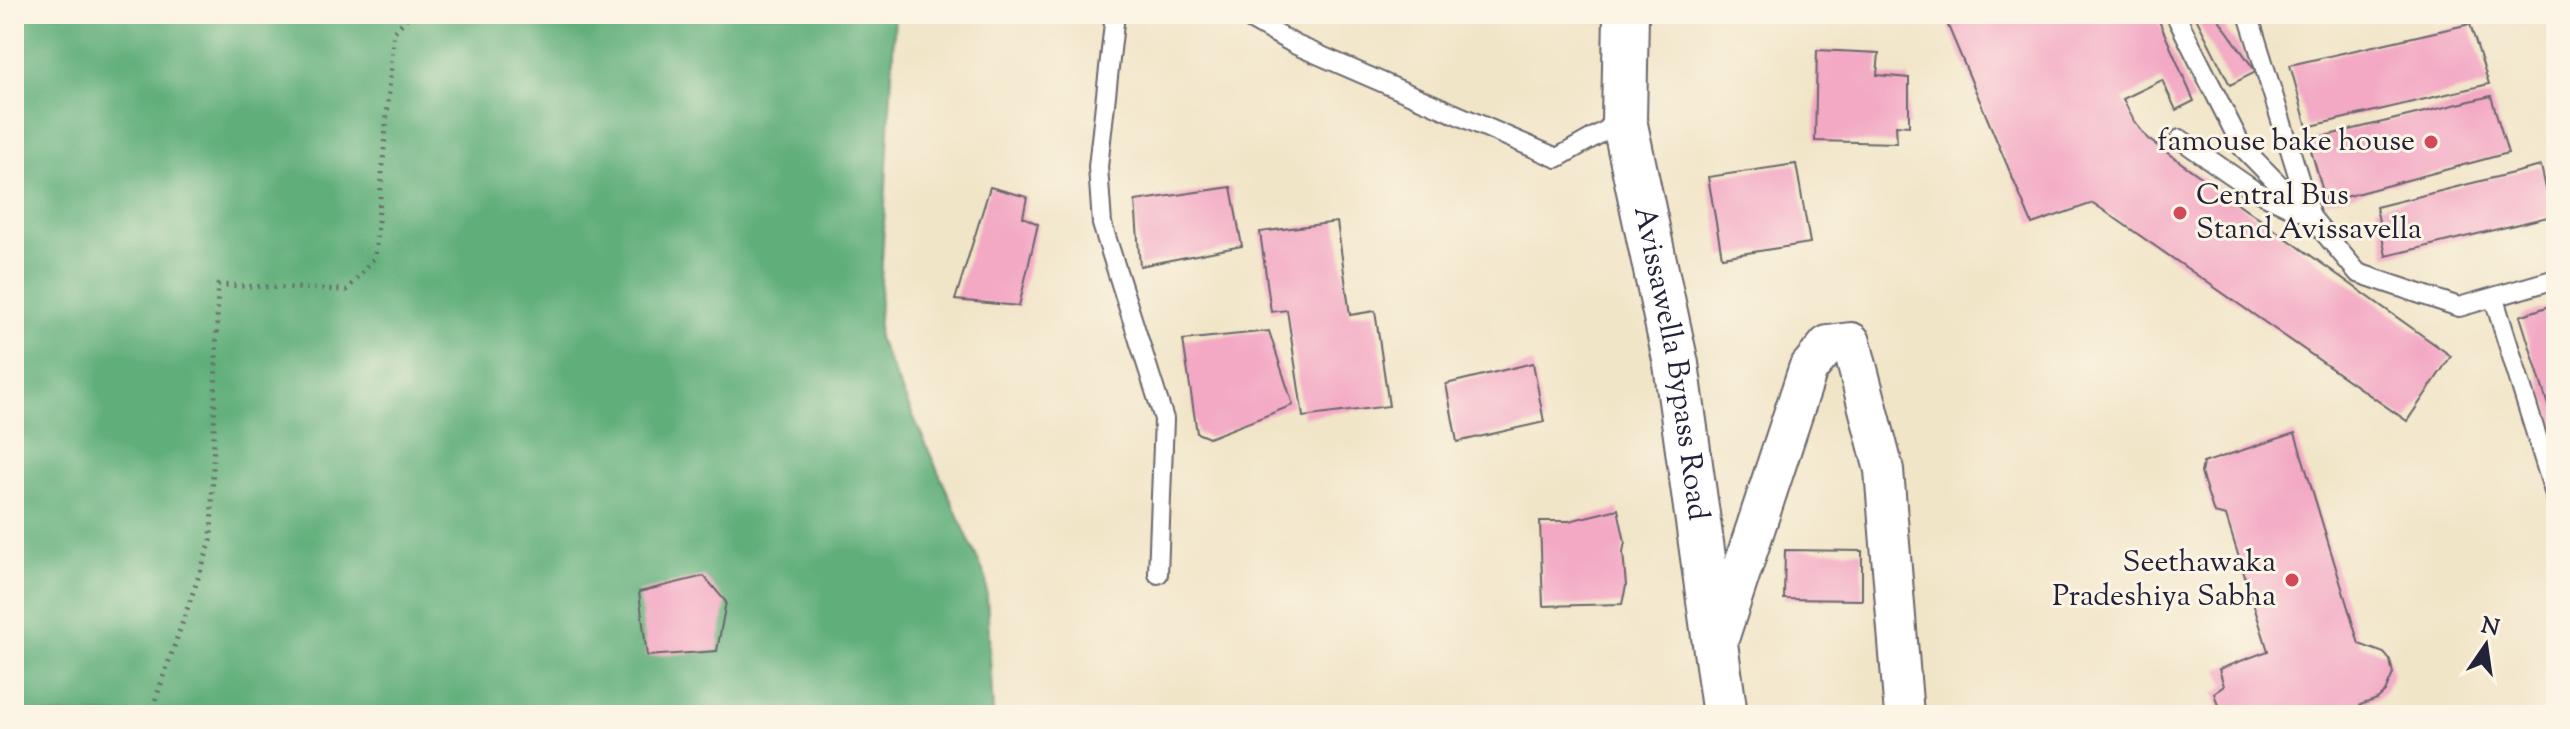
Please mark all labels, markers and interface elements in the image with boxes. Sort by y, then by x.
place label: famouse bake house [2157,121,2415,164]
marker: famouse bake house [2422,133,2440,151]
place label: Central Bus Stand Avissavella [2196,175,2422,252]
street label: Avissawella Bypass Road [1621,202,1719,523]
marker: Central Bus Stand Avissavella [2171,204,2189,222]
place label: Seethawaka Pradeshiya Sabha [2052,542,2276,619]
marker: Seethawaka Pradeshiya Sabha [2283,571,2301,589]
north arrow [2446,605,2526,685]
text: N [2478,611,2502,646]

